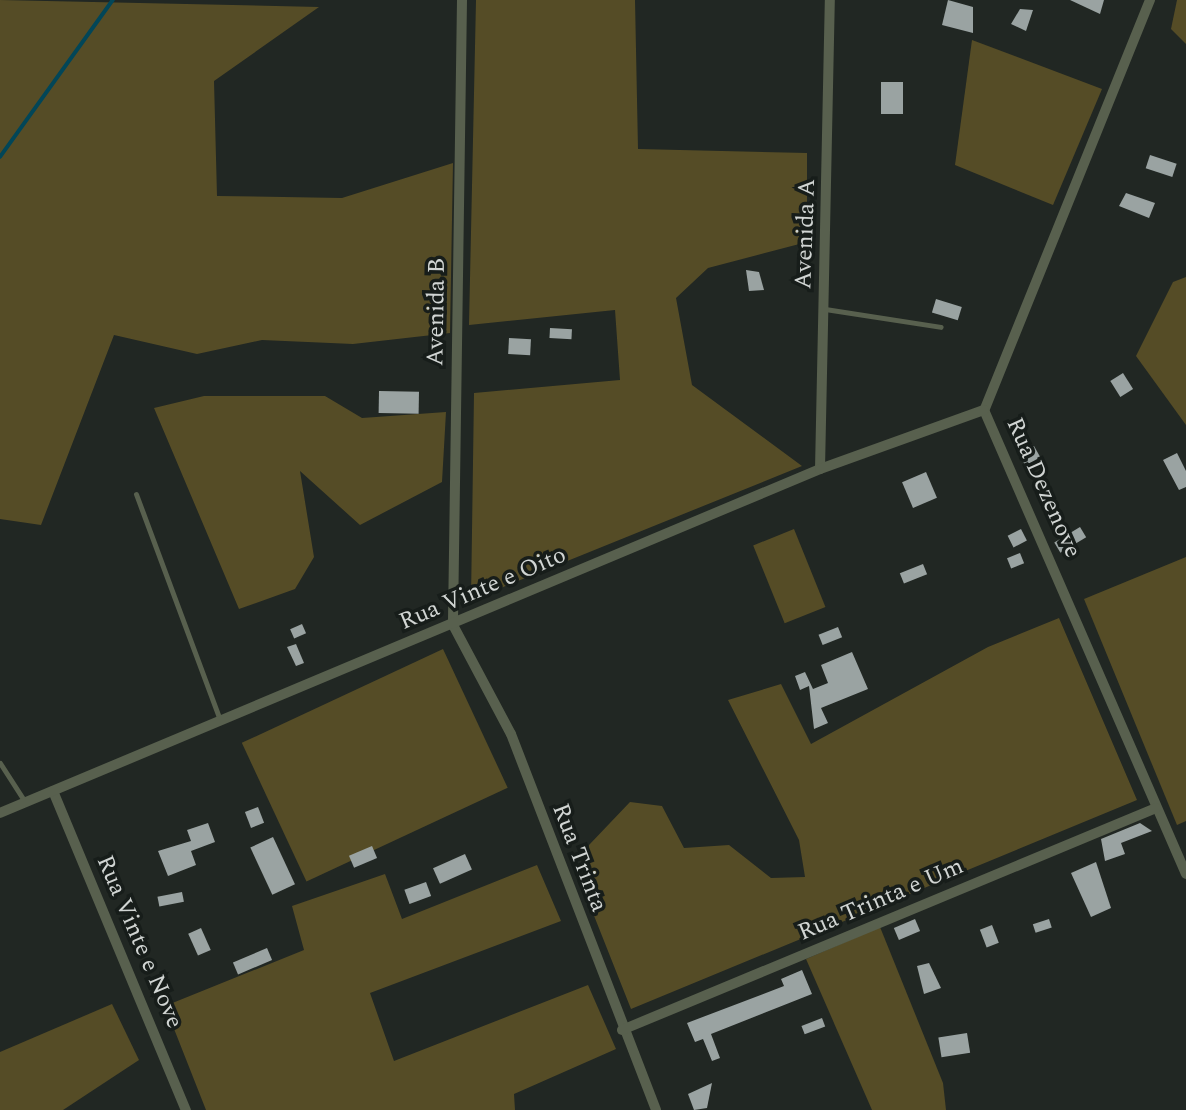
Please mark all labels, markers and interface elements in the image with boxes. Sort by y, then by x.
street label: Avenida A [790,178,822,290]
street label: Avenida B [422,258,452,366]
street label: Rua Dezenove [999,413,1087,563]
street label: Rua Vinte e Oito [395,541,571,637]
street label: Rua Trinta [545,800,613,916]
street label: Rua Vinte e Nove [90,851,188,1033]
street label: Rua Trinta e Um [794,852,968,948]

